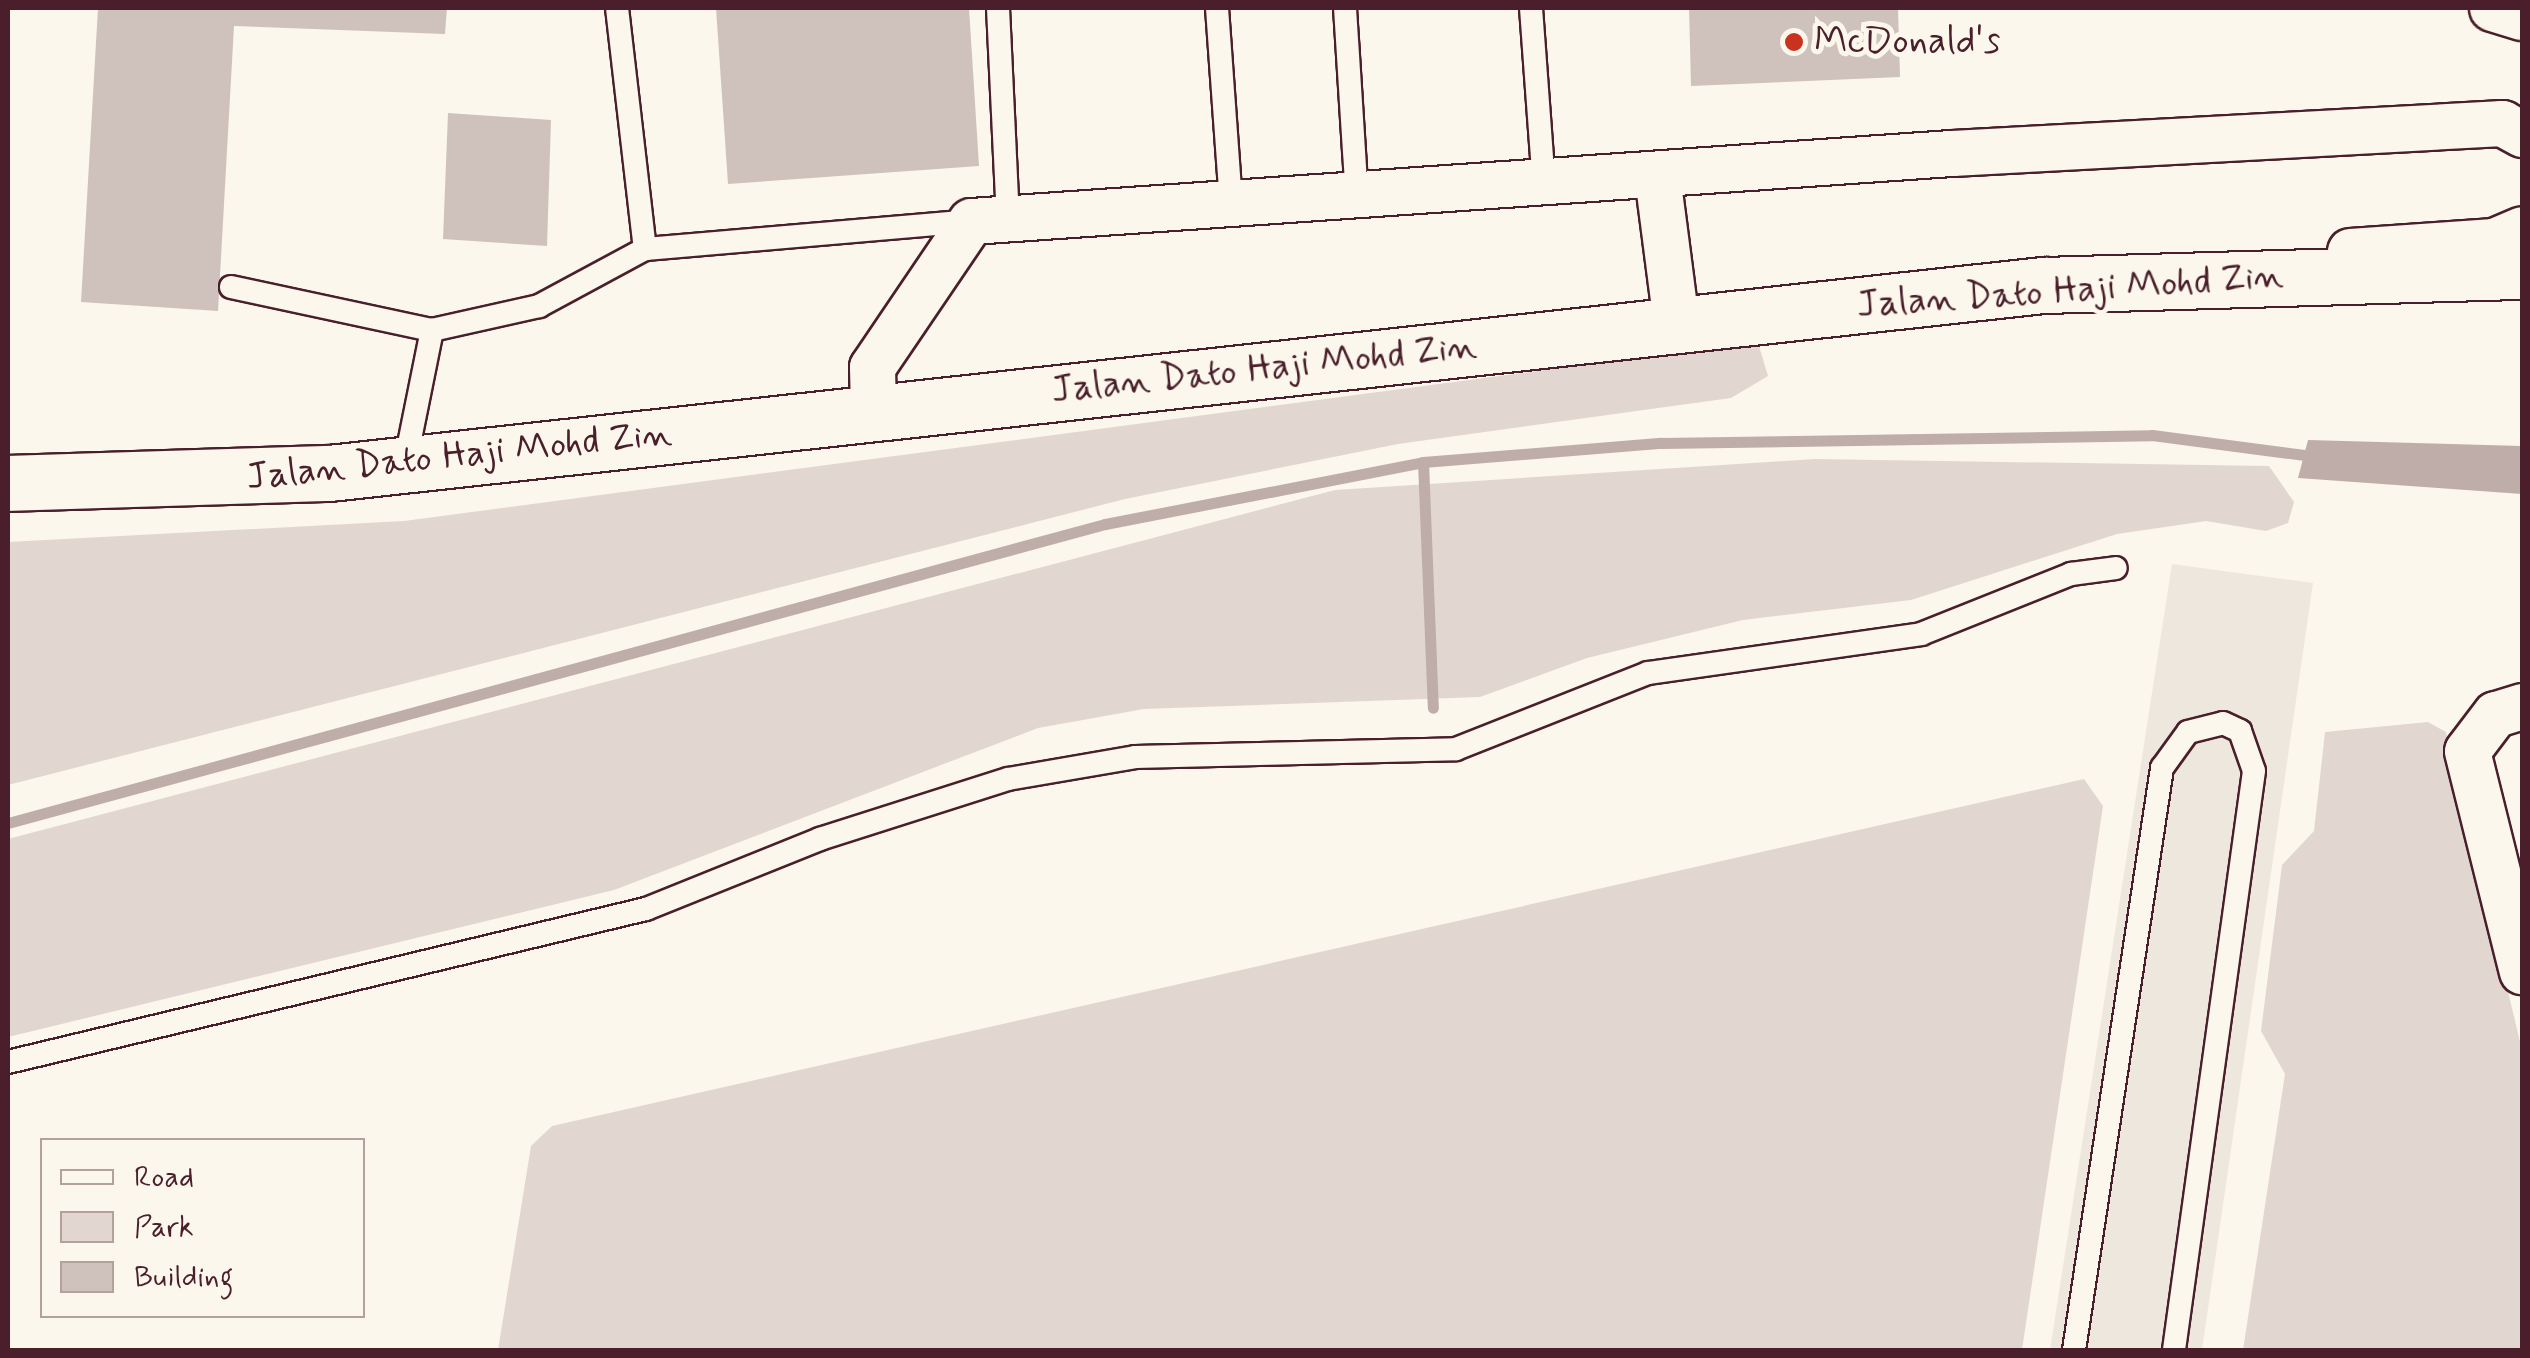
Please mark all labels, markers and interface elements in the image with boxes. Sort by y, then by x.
place label: McDonald's [1814,19,2001,65]
marker: McDonald's [1783,31,1805,53]
street label: Jalan Dato Haji Mohd Zin [1855,253,2285,329]
street label: Jalan Dato Haji Mohd Zin [1049,324,1479,414]
street label: Jalan Dato Haji Mohd Zin [244,411,674,501]
legend [40,1138,365,1318]
text: Road [134,1158,194,1197]
text: Park [134,1208,194,1247]
text: Building [134,1258,233,1297]

